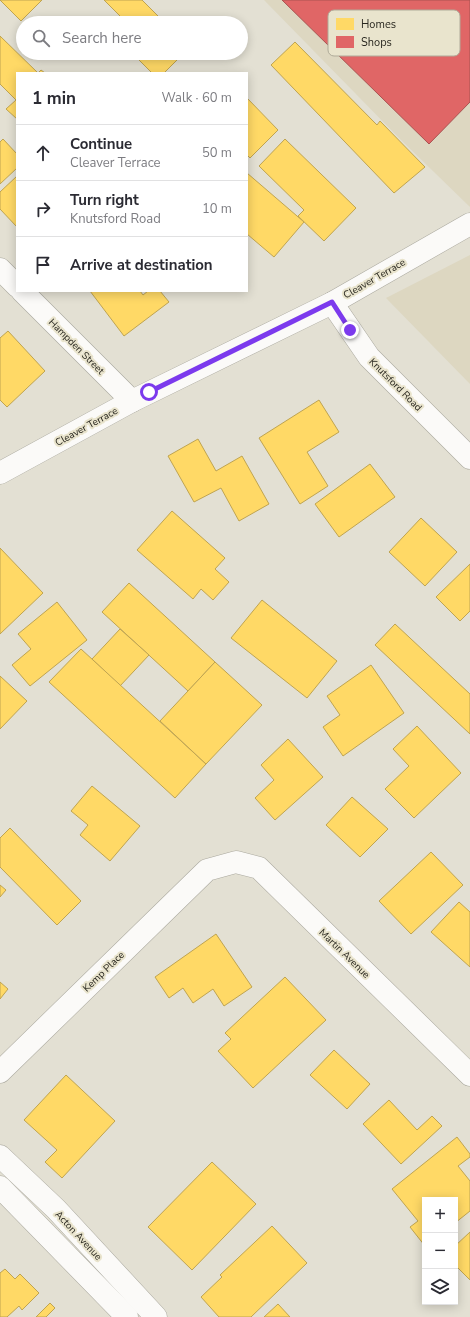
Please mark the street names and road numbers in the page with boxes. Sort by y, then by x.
street label: Cleaver Terrace [341,255,408,302]
street label: Hampden Street [45,316,108,378]
street label: Knutsford Road [366,355,425,414]
street label: Cleaver Terrace [53,404,120,450]
street label: Martin Avenue [316,926,373,982]
street label: Kemp Place [80,948,128,995]
street label: Acton Avenue [52,1208,105,1264]

